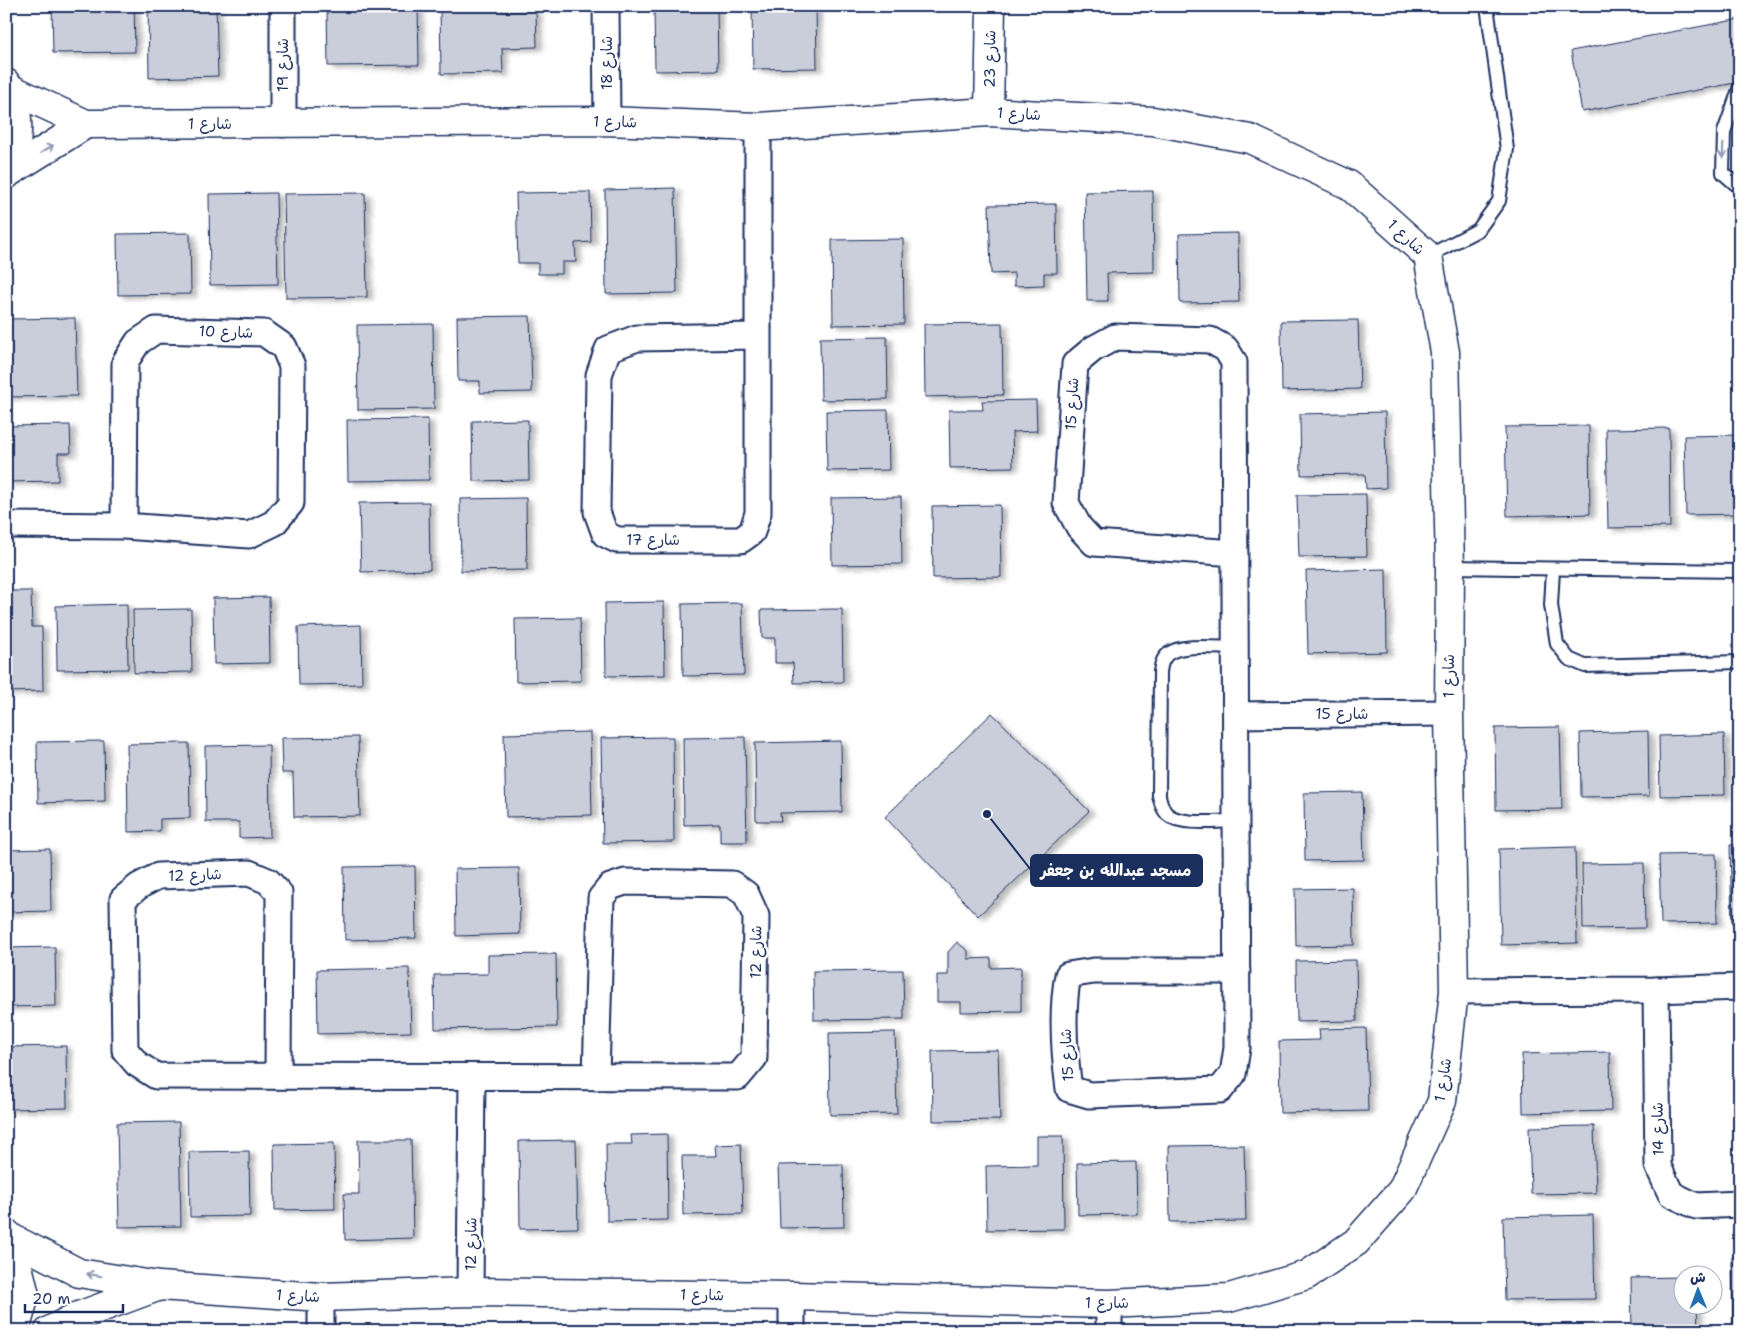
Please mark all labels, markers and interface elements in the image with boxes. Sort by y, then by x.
street label: شارع 23 [979,30,1001,88]
street label: شارع 18 [597,36,617,90]
street label: شارع 19 [273,38,293,92]
street label: شارع 1 [997,103,1041,125]
street label: شارع 1 [593,112,637,132]
street label: شارع 1 [188,114,232,134]
one-way arrow [39,143,53,153]
one-way arrow [1719,143,1728,159]
street label: شارع 1 [1383,215,1429,259]
street label: شارع 10 [199,321,253,343]
street label: شارع 15 [1061,377,1083,431]
street label: شارع 17 [626,530,680,550]
street label: شارع 1 [1439,654,1459,698]
street label: شارع 15 [1316,704,1368,724]
callout: مسجد عبدالله بن جعفر [1031,855,1202,886]
text: مسجد عبدالله بن جعفر [1039,860,1191,881]
street label: شارع 12 [168,864,222,886]
street label: شارع 12 [746,925,766,979]
street label: شارع 15 [1056,1028,1078,1082]
street label: شارع 1 [1430,1057,1456,1103]
street label: شارع 14 [1648,1102,1668,1156]
street label: شارع 12 [461,1217,481,1271]
north arrow [1674,1264,1724,1314]
text: ش [1690,1268,1706,1286]
one-way arrow [86,1270,102,1280]
scale bar [25,1282,122,1314]
street label: شارع 1 [276,1285,320,1307]
street label: شارع 1 [680,1285,724,1305]
text: 20 m [32,1289,71,1309]
street label: شارع 1 [1085,1293,1129,1313]

